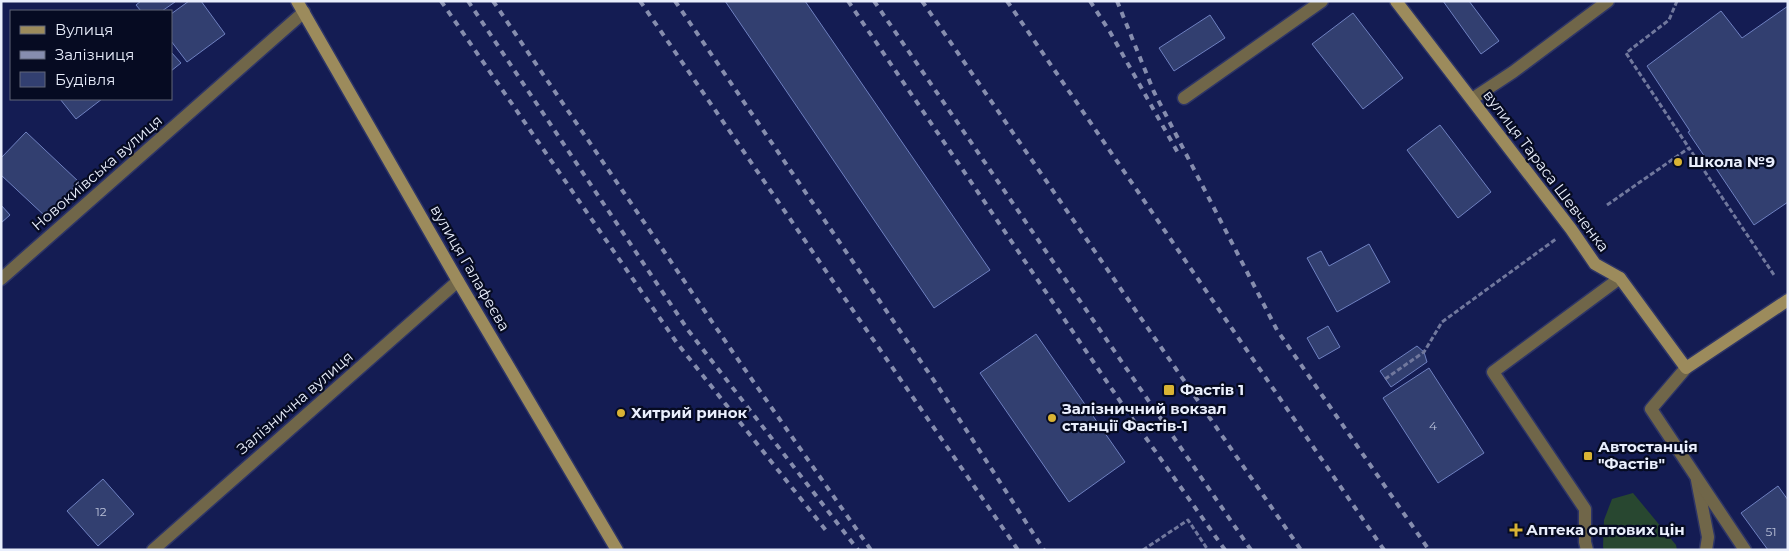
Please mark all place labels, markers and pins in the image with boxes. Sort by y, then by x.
place label: Школа №9 [1688,152,1775,171]
marker: Школа №9 [1672,156,1684,168]
place label: Фастів 1 [1180,380,1244,399]
marker: Фастів 1 [1162,383,1176,397]
place label: Залізничний вокзал станції Фастів-1 [1061,399,1227,435]
place label: Хитрий ринок [631,403,748,422]
marker: Хитрий ринок [615,407,627,419]
marker: Залізничний вокзал станції Фастів-1 [1046,412,1058,424]
place label: Автостанція "Фастів" [1598,437,1698,473]
marker: Автостанція "Фастів" [1582,450,1594,462]
place label: Аптека оптових цін [1526,520,1685,539]
marker: Аптека оптових цін [1510,524,1522,536]

